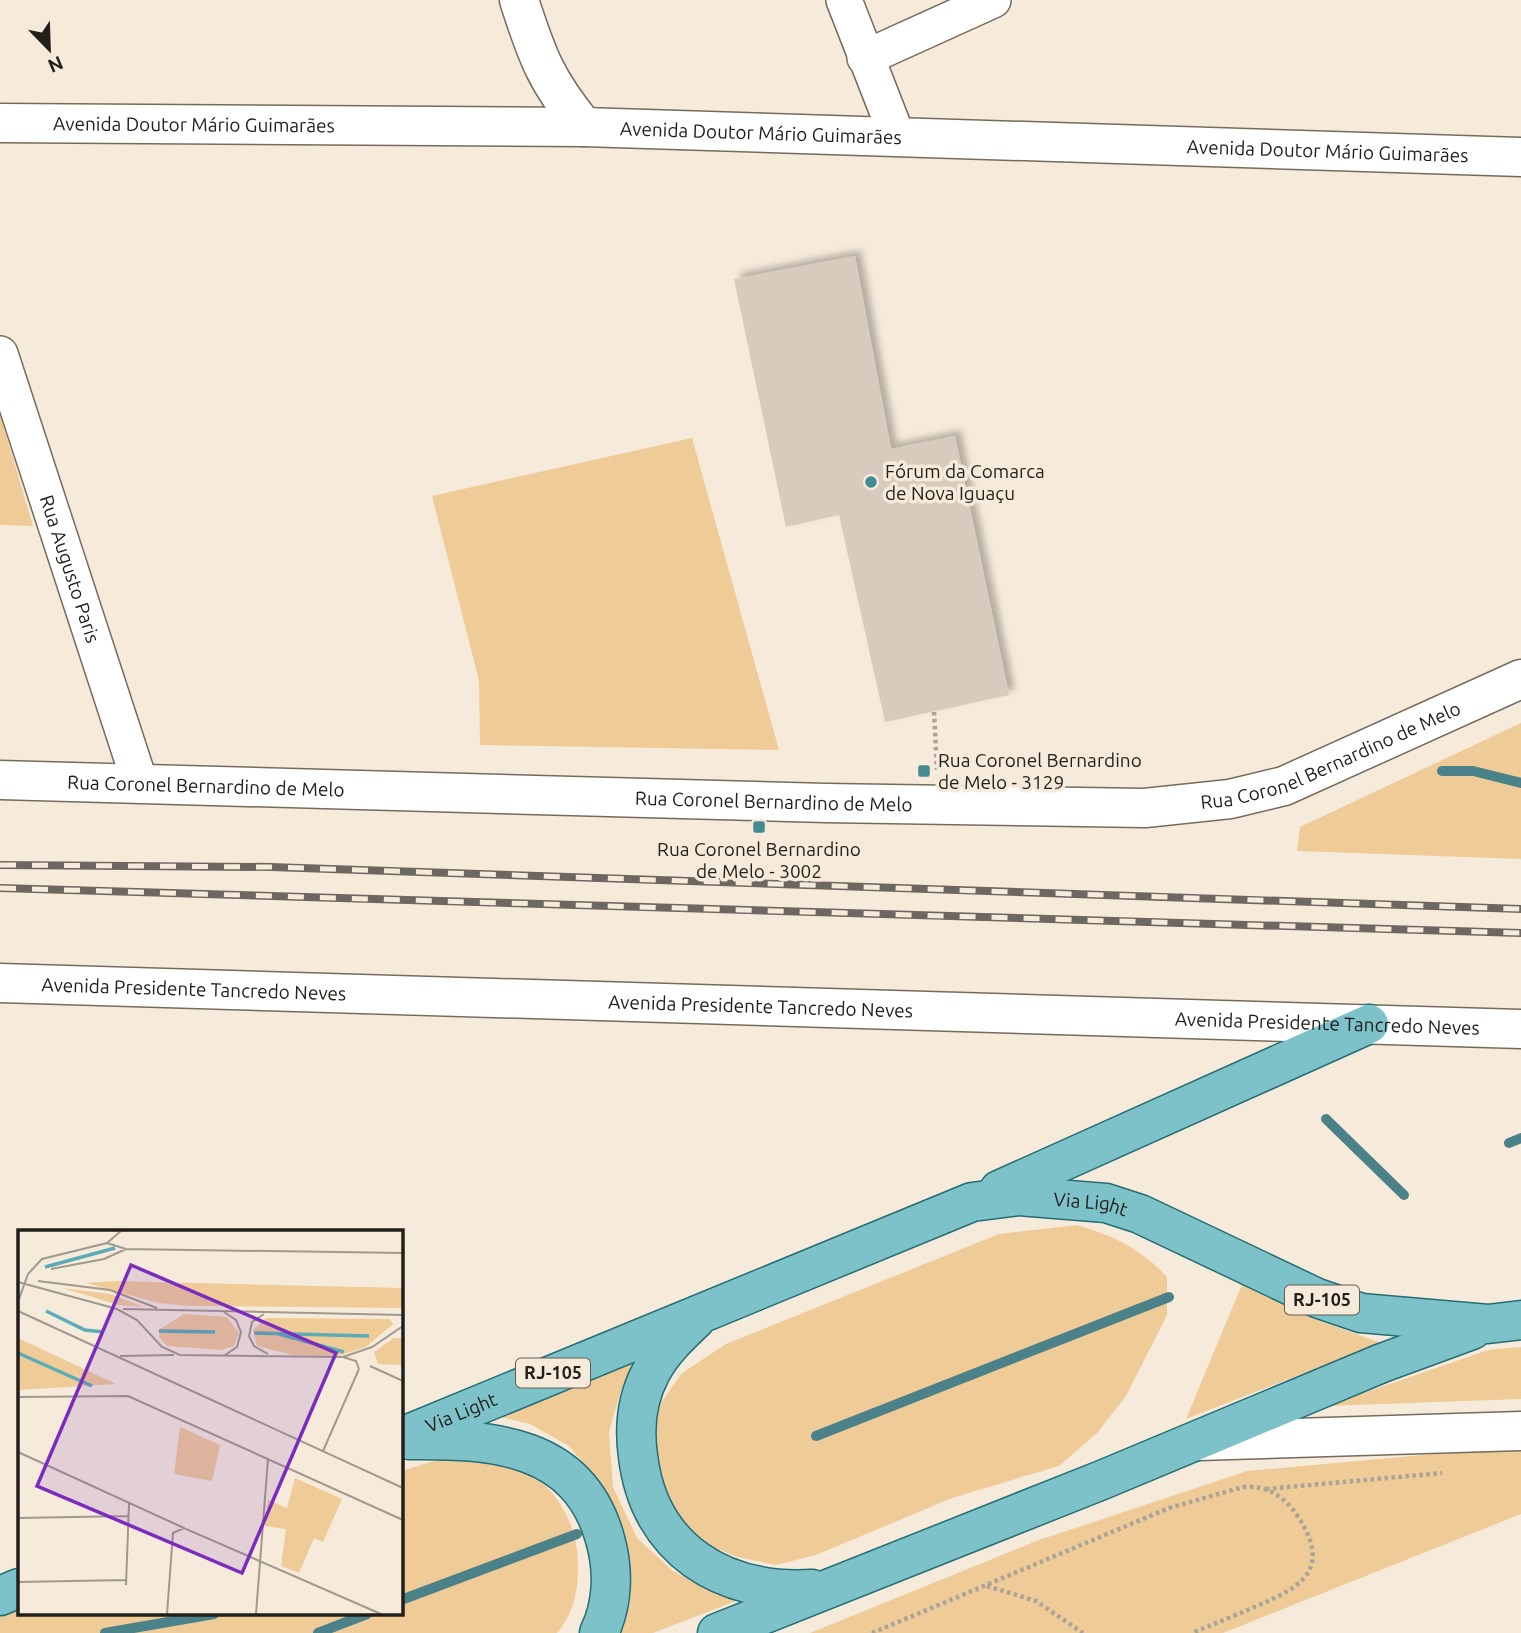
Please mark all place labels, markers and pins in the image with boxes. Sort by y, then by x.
place label: Fórum da Comarca de Nova Iguaçu [885,460,1045,504]
marker: Fórum da Comarca de Nova Iguaçu [863,474,879,490]
place label: Rua Coronel Bernardino de Melo - 3129 [938,749,1142,793]
marker: Rua Coronel Bernardino de Melo - 3129 [916,763,932,779]
marker: Rua Coronel Bernardino de Melo - 3002 [751,819,767,835]
place label: Rua Coronel Bernardino de Melo - 3002 [657,838,861,882]

